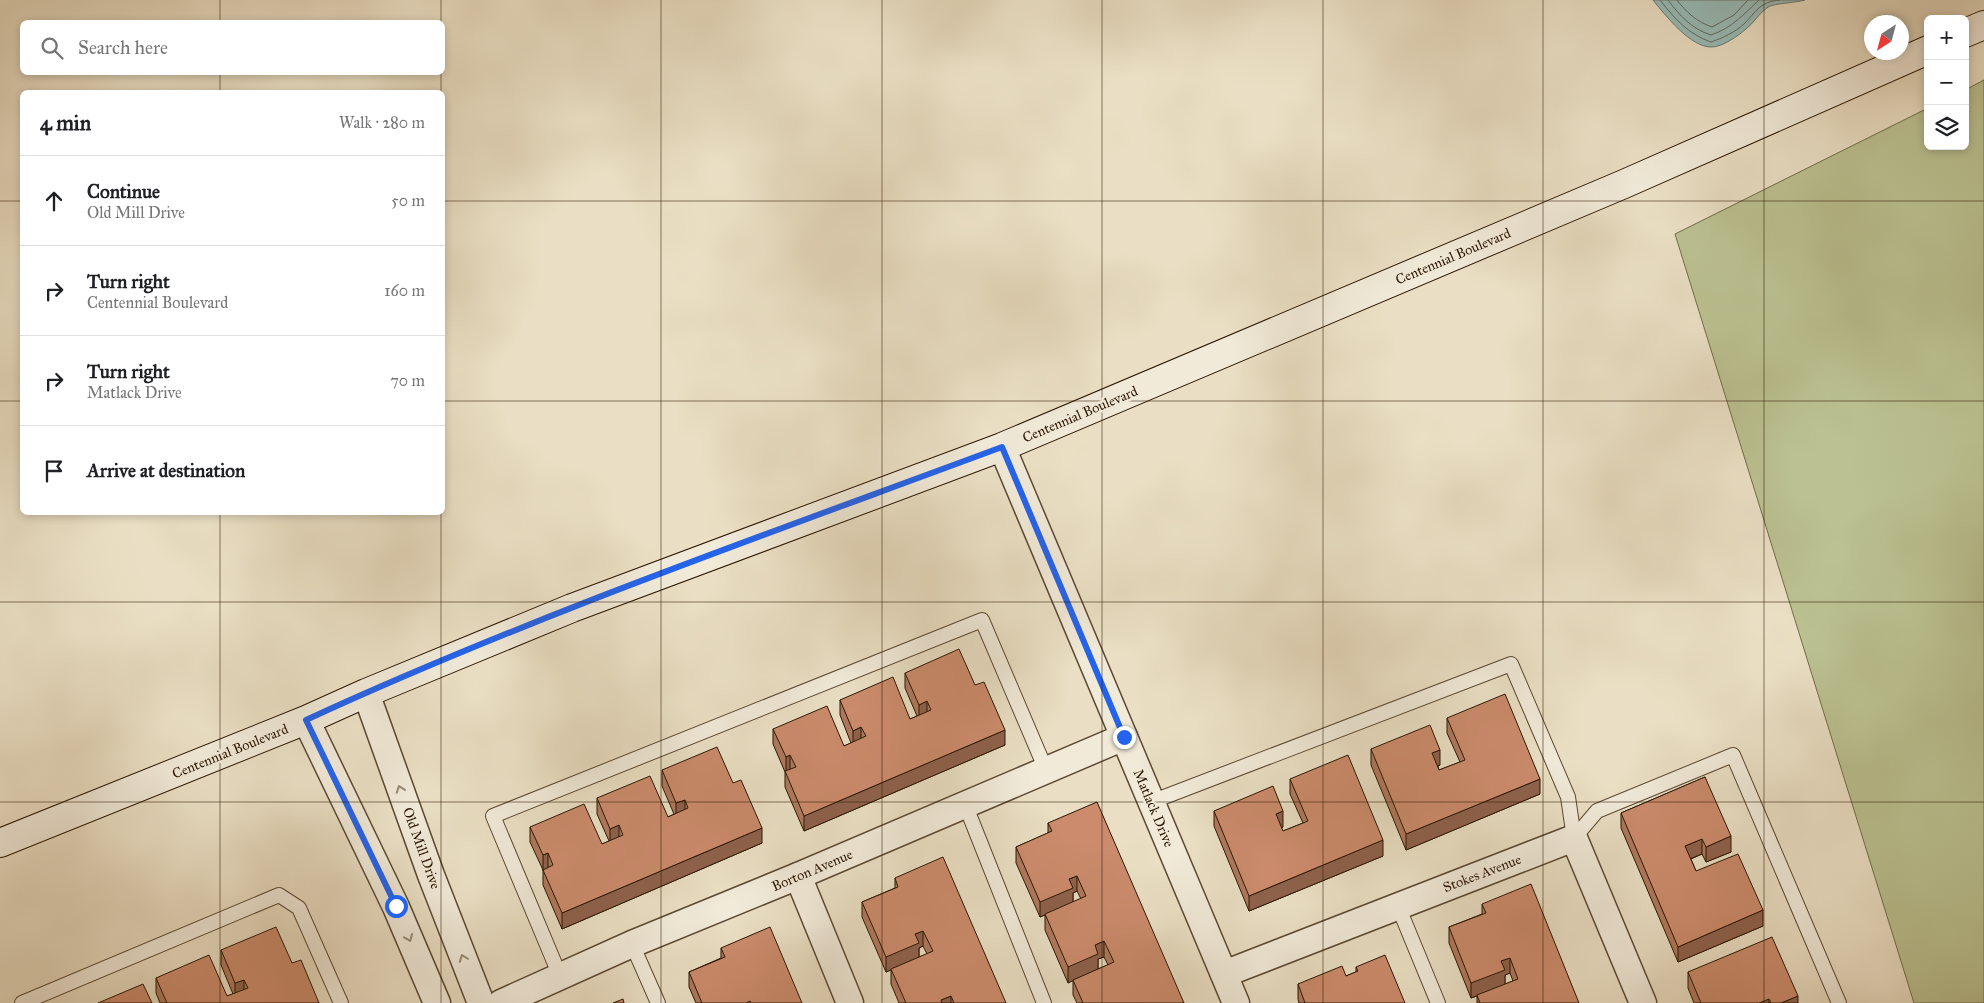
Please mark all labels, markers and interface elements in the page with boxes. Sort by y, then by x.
north arrow [1864,15,1909,60]
map controls [1924,15,1969,150]
button: + [1924,15,1969,60]
search box [20,20,445,75]
icon: search [38,34,66,62]
text: Search here [78,36,168,59]
button: − [1924,60,1969,105]
button: layers [1924,105,1969,150]
text: 4 min [40,110,91,136]
text: Walk · 280 m [339,113,425,132]
text: Continue [87,180,160,203]
icon: ahead [40,187,68,215]
text: 50 m [391,191,425,210]
text: Old Mill Drive [87,203,185,222]
street label: Centennial Boulevard [1393,224,1513,288]
text: Turn right [87,270,170,293]
icon: right [40,277,68,305]
text: 160 m [384,281,425,300]
text: Centennial Boulevard [87,293,228,312]
text: Turn right [87,360,170,383]
icon: right [40,367,68,395]
text: 70 m [390,371,425,390]
street label: Centennial Boulevard [1020,382,1140,446]
text: Matlack Drive [87,383,182,402]
icon: arrive [40,457,68,485]
text: Arrive at destination [87,459,245,482]
street label: Centennial Boulevard [170,720,291,782]
route end [1113,726,1136,749]
street label: Matlack Drive [1130,767,1178,850]
one-way arrow [396,785,406,794]
street label: Old Mill Drive [399,805,444,891]
street label: Borton Avenue [769,846,855,895]
street label: Stokes Avenue [1441,851,1524,896]
route start [385,895,408,918]
one-way arrow [403,933,414,942]
one-way arrow [459,954,469,962]

